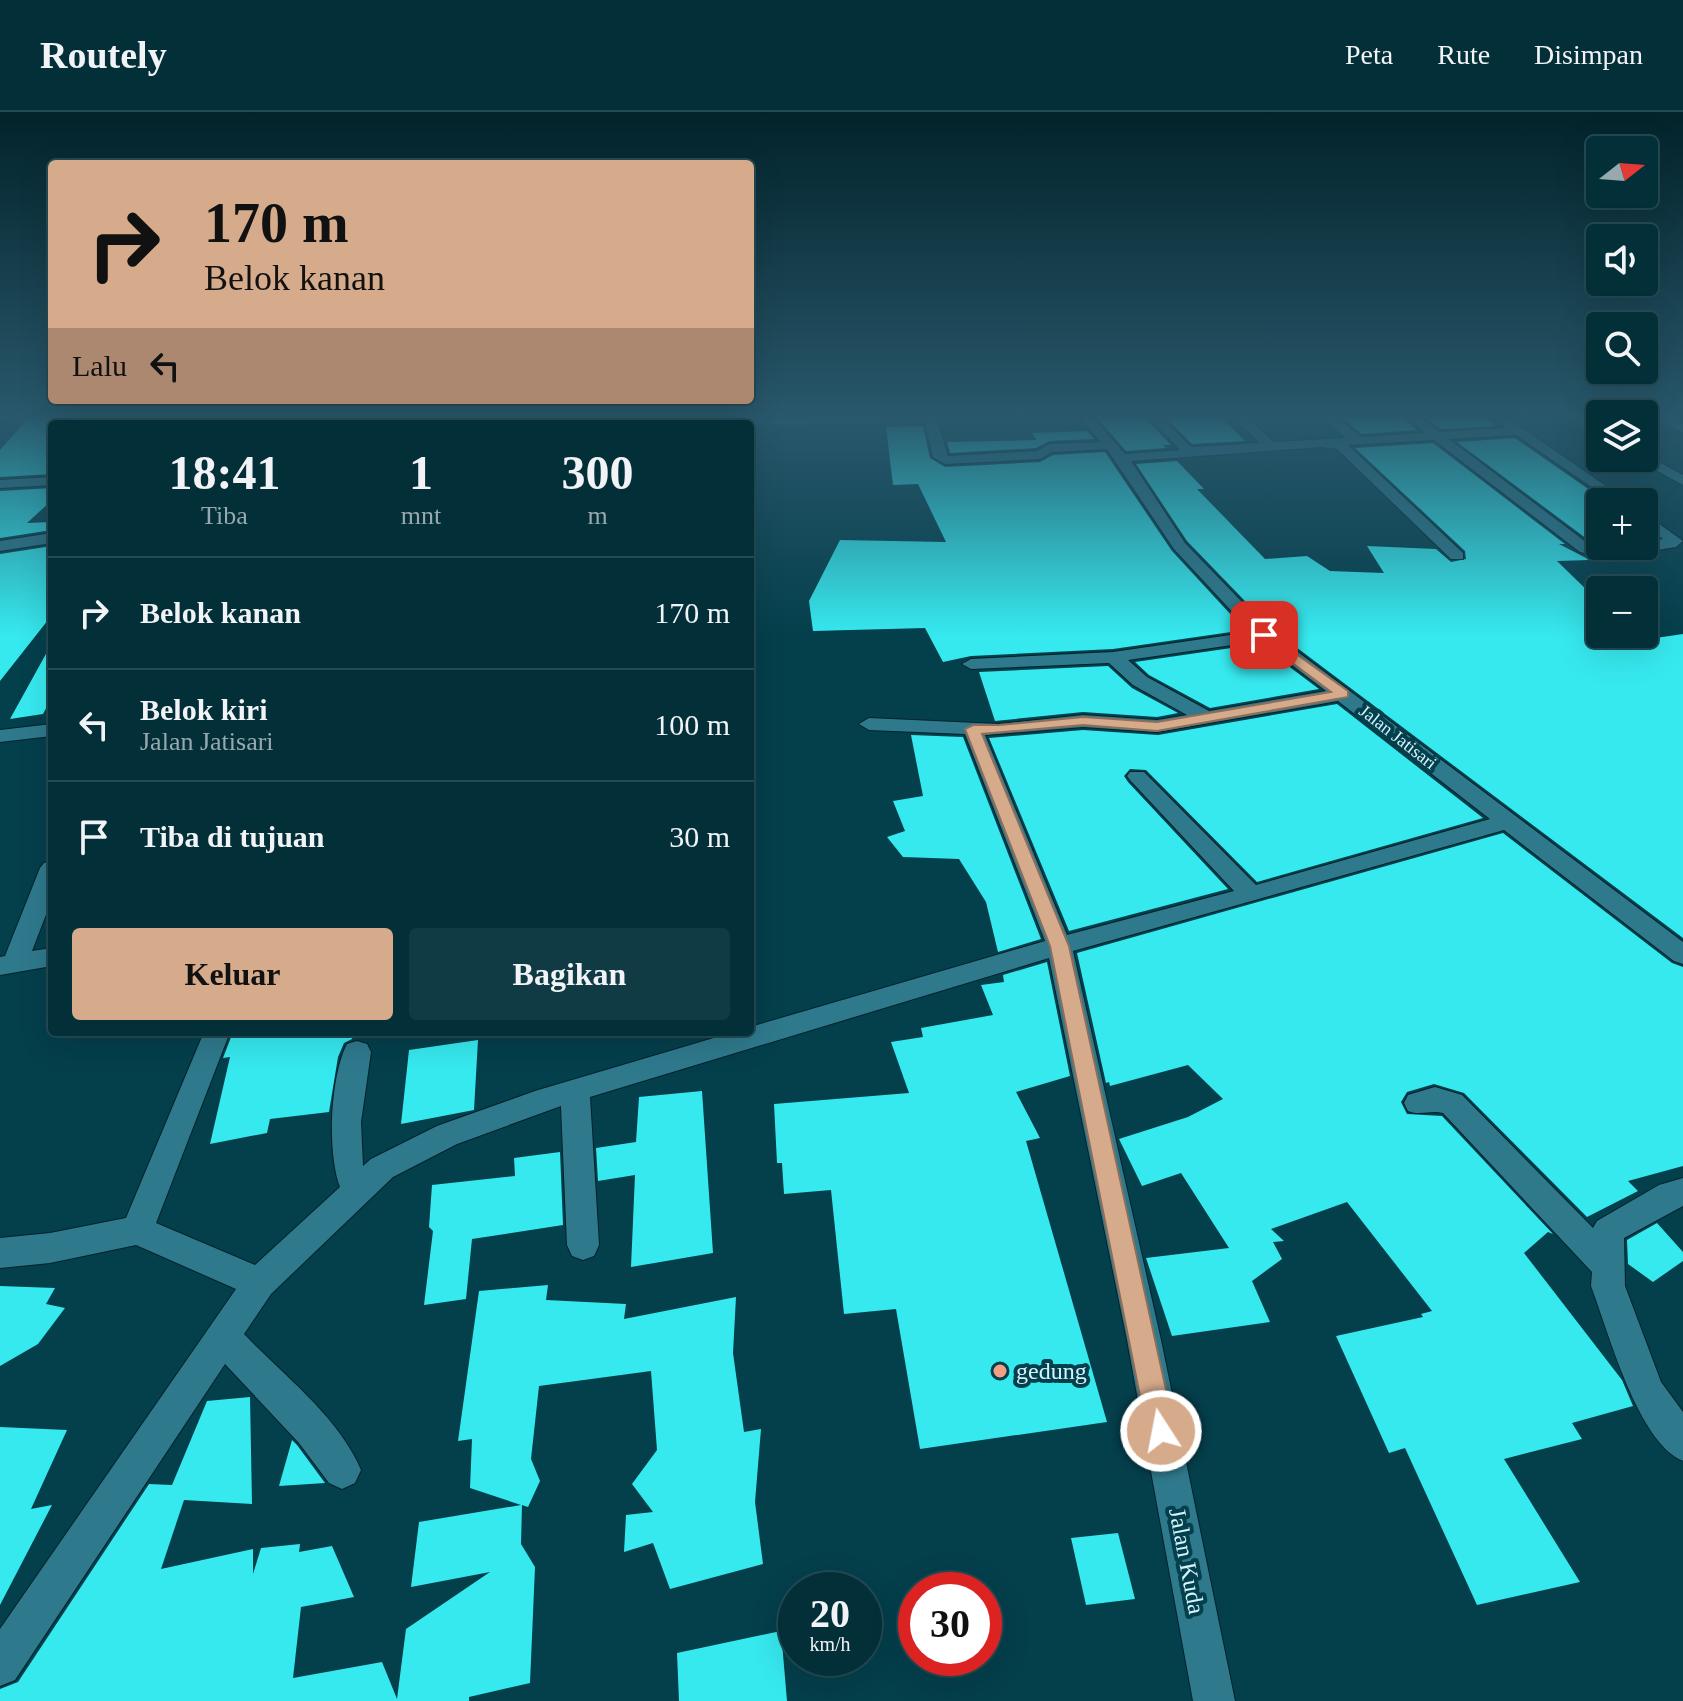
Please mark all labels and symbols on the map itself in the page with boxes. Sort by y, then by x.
north arrow [1586,136,1658,208]
pin [1230,601,1298,669]
street label: Jalan Jatisari [1355,701,1441,773]
place label: gedung [1016,1358,1087,1384]
marker: gedung [991,1362,1009,1380]
position arrow [1119,1389,1203,1473]
street label: Jalan Kuda [1164,1506,1210,1616]
speed limit sign: 30 [898,1572,1002,1676]

